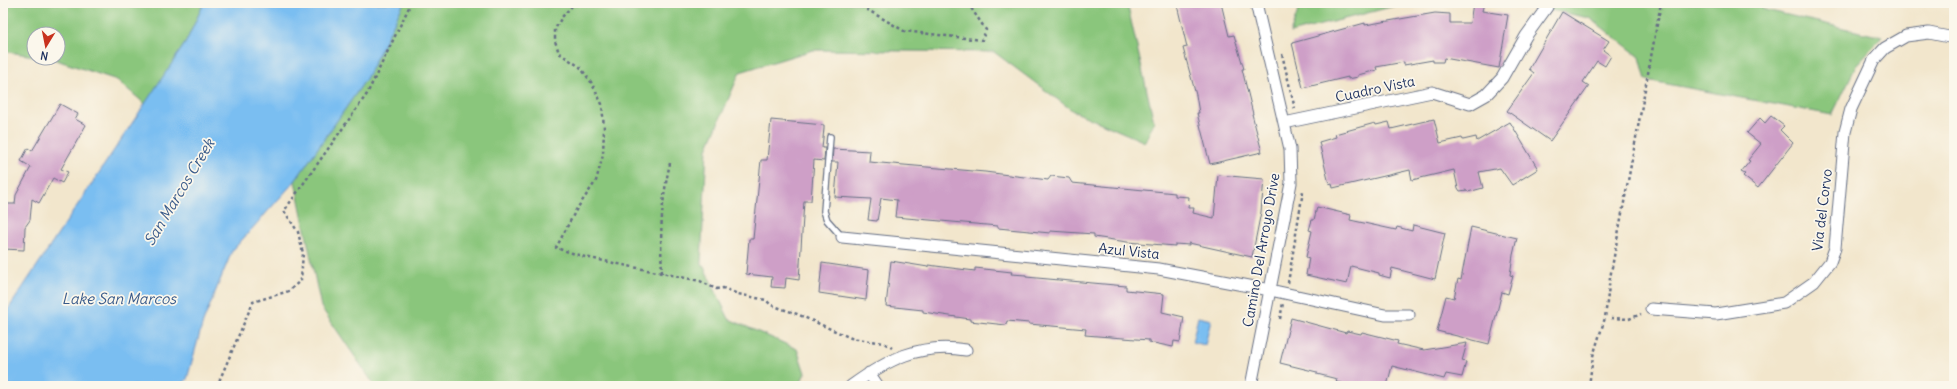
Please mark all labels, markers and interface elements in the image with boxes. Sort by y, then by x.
north arrow [26,26,66,66]
text: N [39,48,49,63]
street label: Cuadro Vista [1333,72,1417,106]
water label: San Marcos Creek [140,134,219,249]
street label: Via del Corvo [1808,168,1836,252]
street label: Camino Del Arroyo Drive [1239,172,1283,328]
street label: Azul Vista [1098,239,1160,263]
water label: Lake San Marcos [62,289,177,308]

